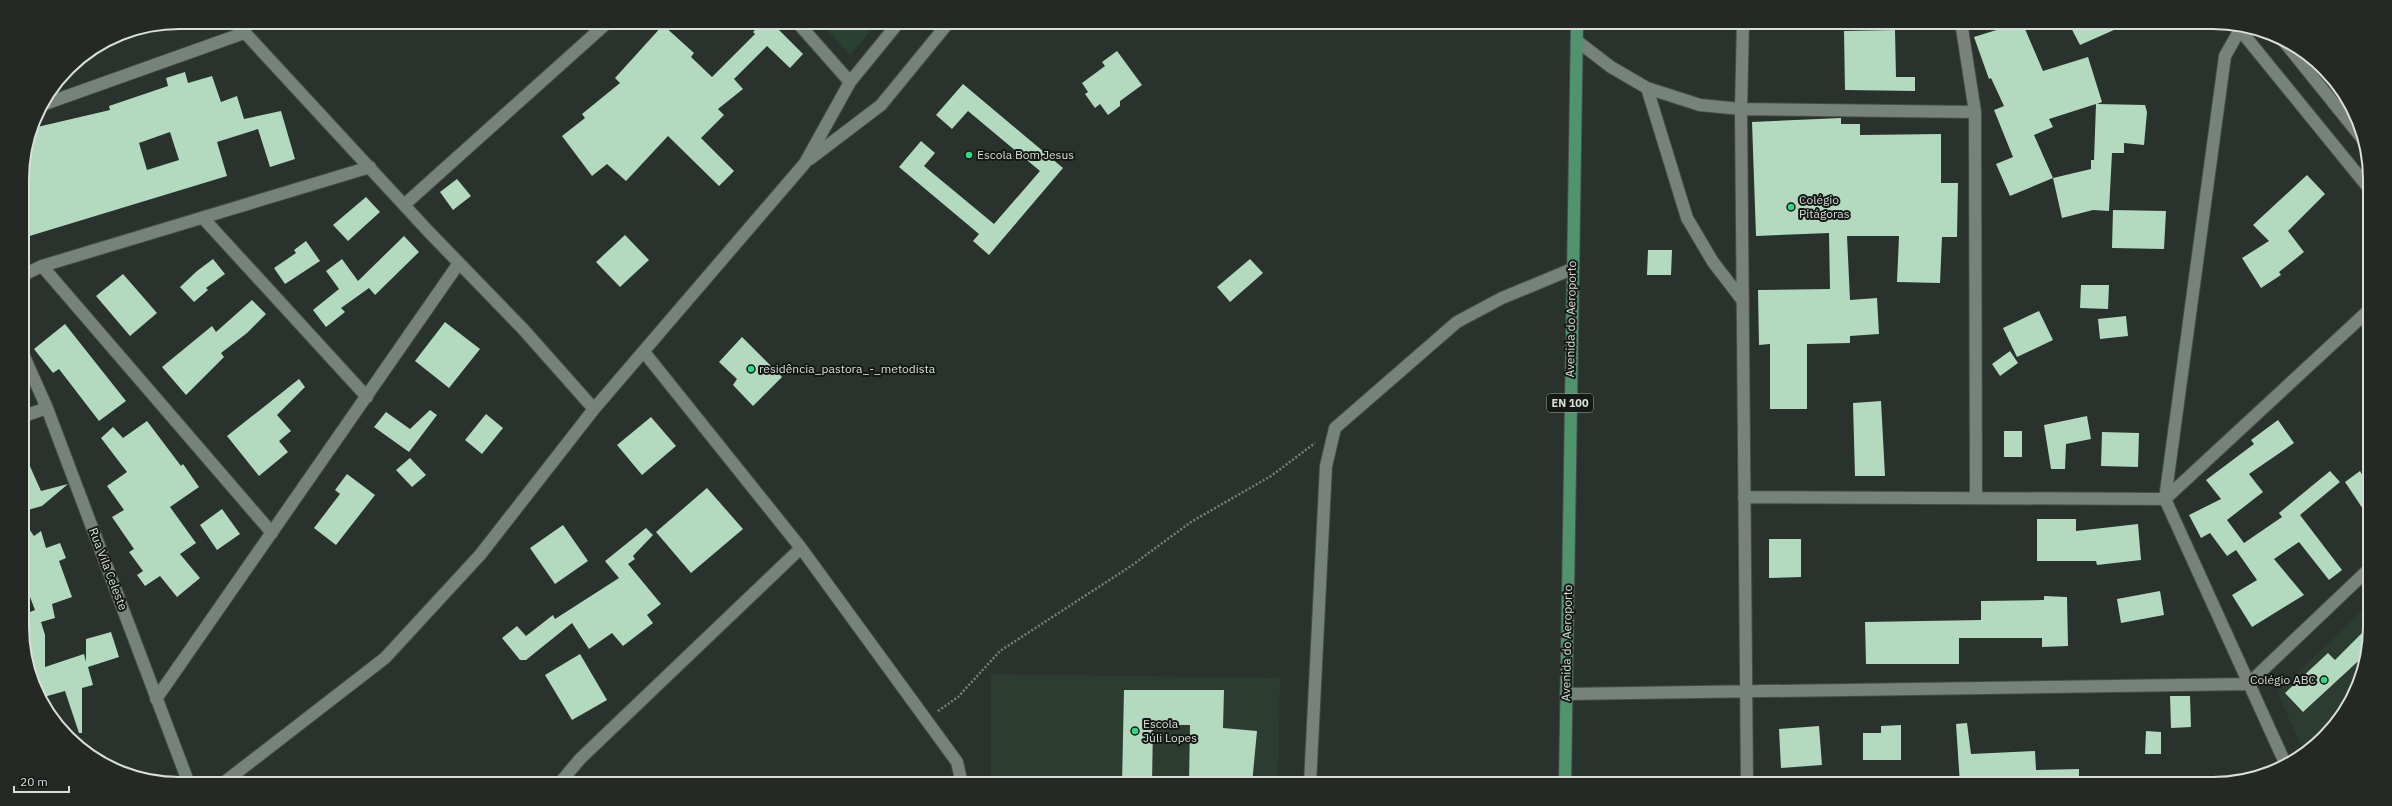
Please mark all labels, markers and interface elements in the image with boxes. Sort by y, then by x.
place label: Escola Bom Jesus [977,147,1074,162]
marker: Escola Bom Jesus [964,150,974,160]
place label: Colégio Pitágoras [1799,192,1850,221]
marker: Colégio Pitágoras [1786,202,1796,212]
street label: Avenida do Aeroporto [1562,260,1579,377]
place label: residência_pastora_-_metodista [759,361,936,376]
marker: residência_pastora_-_metodista [746,364,756,374]
road number: EN 100 [1547,394,1593,412]
street label: Rua Vila Celeste [86,526,131,612]
street label: Avenida do Aeroporto [1558,584,1575,701]
place label: Colégio ABC [2250,672,2317,687]
marker: Colégio ABC [2319,675,2329,685]
place label: Escola Júli Lopes [1143,716,1197,745]
marker: Escola Júli Lopes [1130,726,1140,736]
scale bar [14,768,69,794]
text: 20 m [20,774,48,789]

